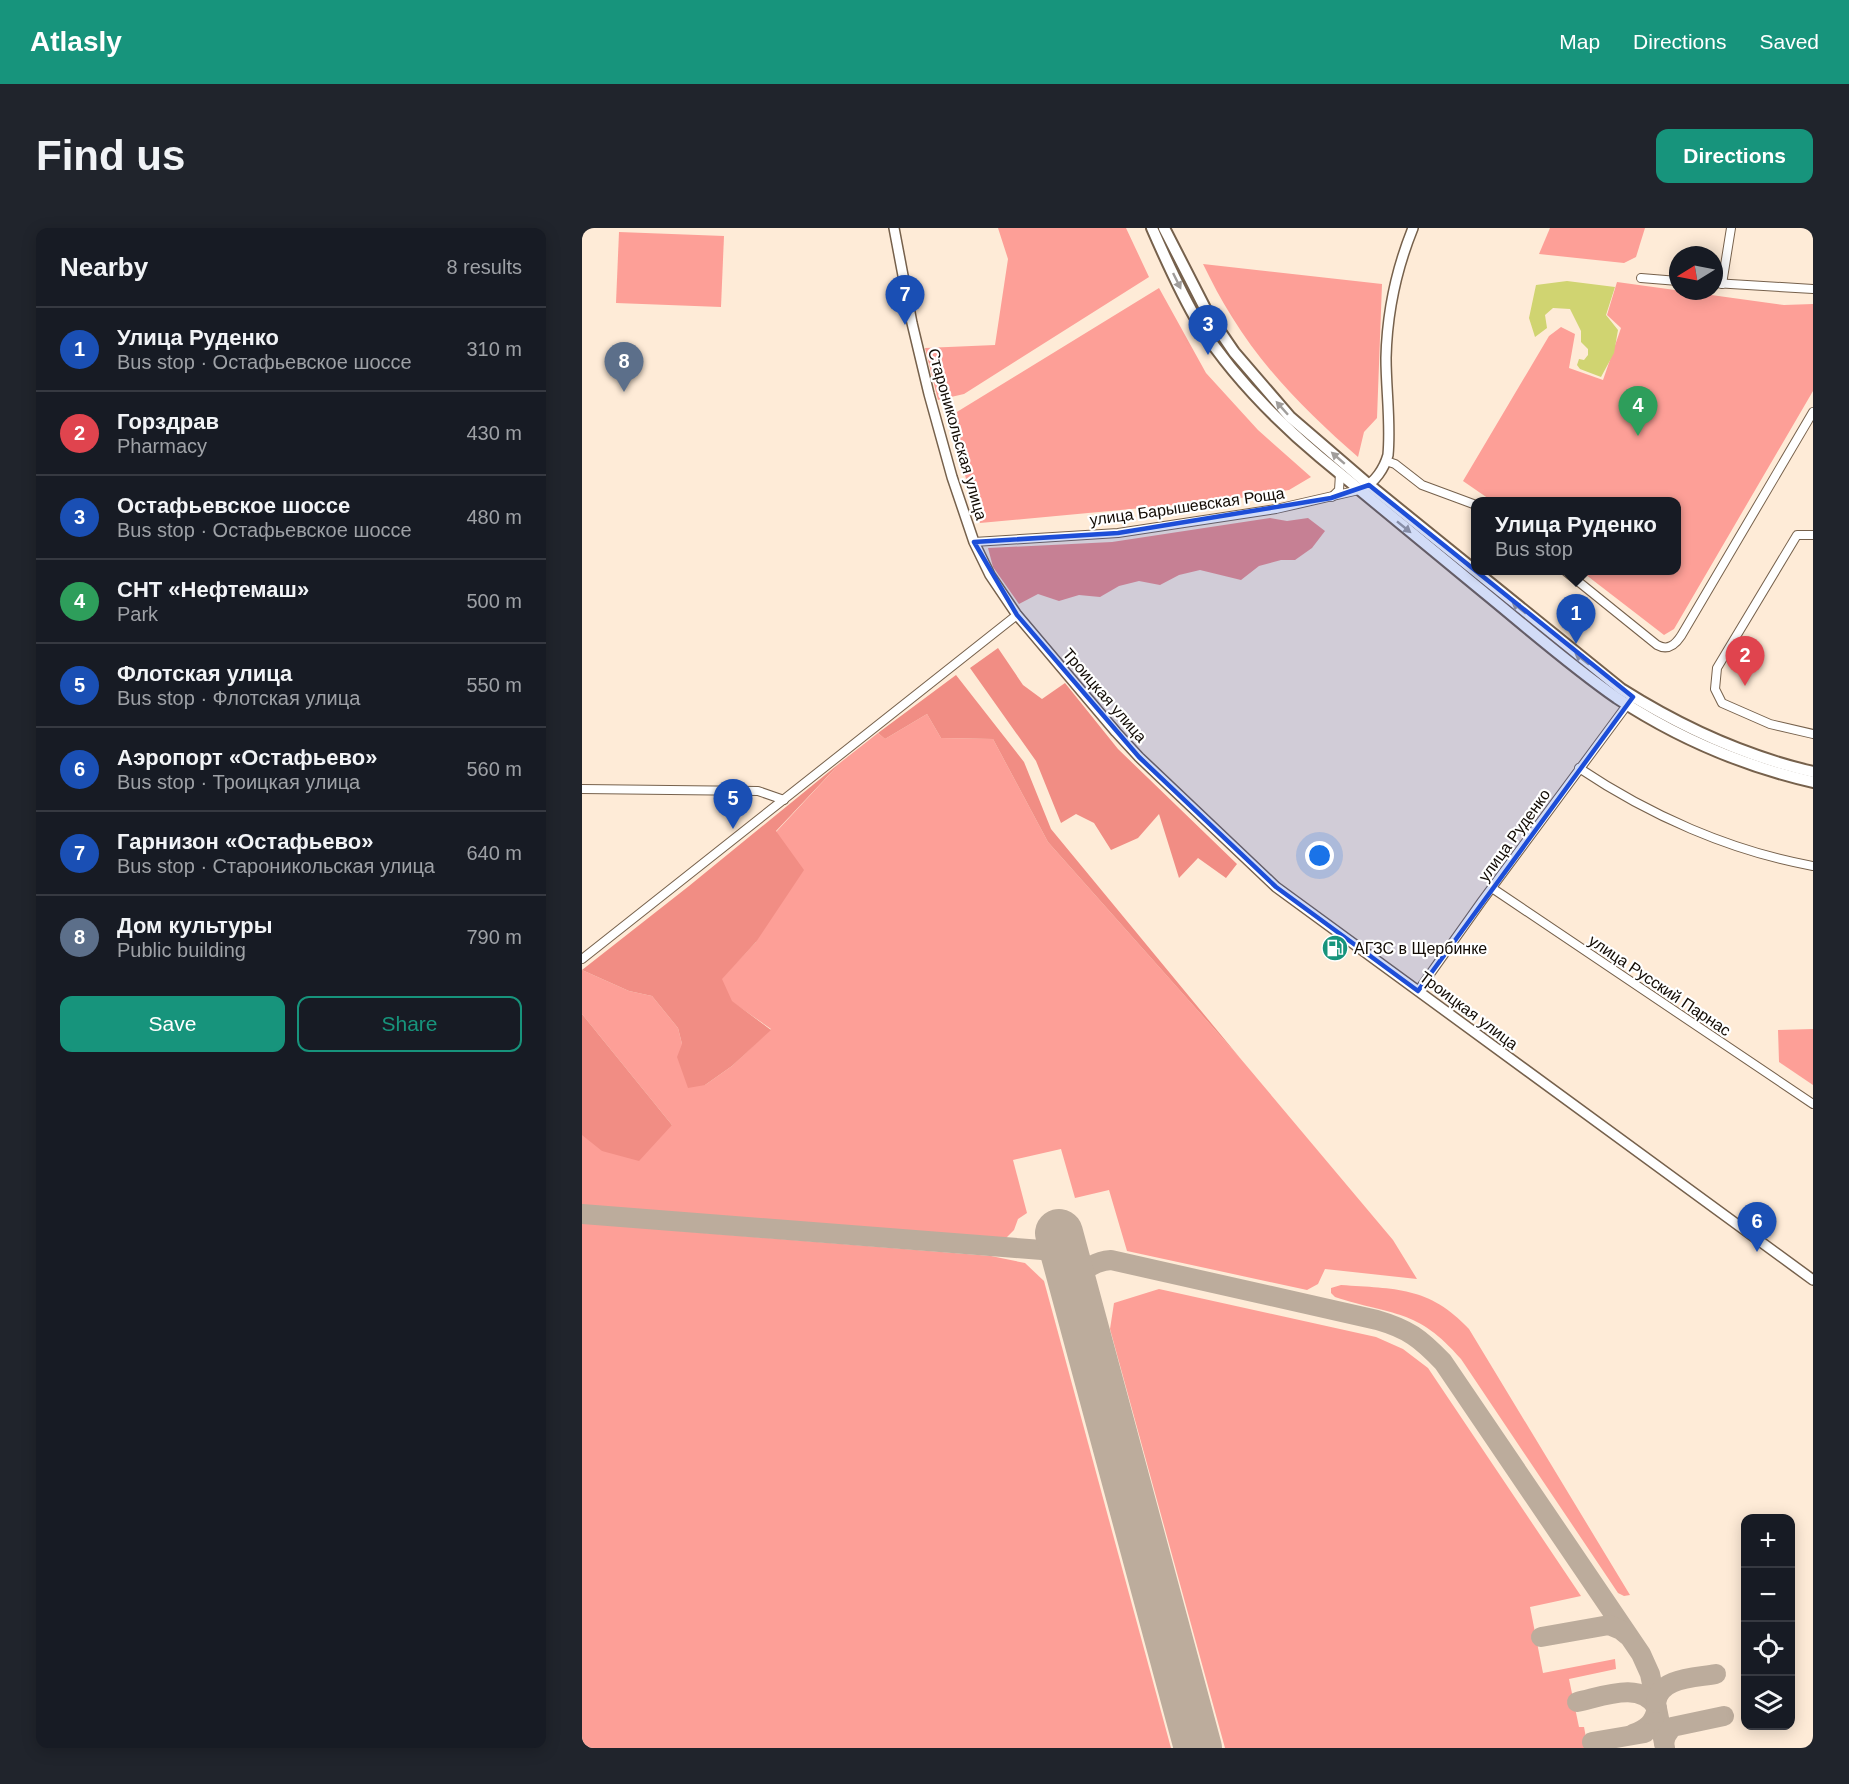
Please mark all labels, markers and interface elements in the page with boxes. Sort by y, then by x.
text: Atlasly [30,26,122,57]
text: Map [1559,30,1600,53]
text: Directions [1633,30,1726,53]
text: Saved [1759,30,1819,53]
button: Directions [1656,129,1813,183]
text: Find us [36,132,185,179]
north arrow [1669,246,1723,300]
text: Nearby [60,252,148,282]
text: 8 results [446,256,522,278]
one-way arrow [1172,272,1182,290]
pin: 7 [886,276,924,325]
pin: 3 [1188,306,1228,355]
text: Улица Руденко [117,325,279,350]
text: 1 [74,338,85,360]
text: 310 m [466,338,522,360]
pin: 8 [604,342,644,392]
street label: Староникольская улица [925,346,990,522]
text: Bus stop · Остафьевское шоссе [117,351,412,373]
pin: 4 [1618,386,1658,436]
one-way arrow [1275,401,1289,416]
text: Горздрав [117,409,219,434]
text: 2 [74,422,85,444]
text: 430 m [466,422,522,444]
text: Pharmacy [117,435,207,457]
one-way arrow [1331,452,1346,465]
street label: улица Барышевская Роща [1089,484,1286,529]
text: Остафьевское шоссе [117,493,350,518]
popup [1471,497,1681,575]
text: 3 [74,506,85,528]
text: 480 m [466,506,522,528]
text: Улица Руденко [1495,512,1657,537]
text: Bus stop · Остафьевское шоссе [117,519,412,541]
one-way arrow [1396,520,1412,533]
text: Bus stop [1495,538,1573,560]
text: СНТ «Нефтемаш» [117,577,309,602]
text: 4 [74,590,85,612]
text: 500 m [466,590,522,612]
pin: 1 [1556,594,1596,644]
one-way arrow [1511,601,1527,614]
text: Park [117,603,158,625]
pin: 2 [1726,636,1764,686]
street label: Троицкая улица [1059,645,1150,746]
one-way arrow [1574,653,1589,665]
text: Флотская улица [117,661,292,686]
text: 5 [74,674,85,696]
text: 550 m [466,674,522,696]
text: Bus stop · Флотская улица [117,687,360,709]
text: Аэропорт «Остафьево» [117,745,377,770]
text: 6 [74,758,85,780]
text: 560 m [466,758,522,780]
text: Bus stop · Троицкая улица [117,771,360,793]
pin: 5 [714,780,752,829]
street label: улица Руденко [1475,786,1554,885]
text: Гарнизон «Остафьево» [117,829,373,854]
your location [1305,841,1334,870]
text: 7 [74,842,85,864]
text: 640 m [466,842,522,864]
text: Bus stop · Староникольская улица [117,855,435,877]
text: Дом культуры [117,913,273,938]
text: 8 [74,926,85,948]
text: 790 m [466,926,522,948]
street label: улица Русский Парнас [1586,932,1734,1039]
fuel station icon: АГЗС в Щербинке [1320,933,1350,963]
text: Public building [117,939,246,961]
place label: АГЗС в Щербинке [1354,940,1487,957]
street label: Троицкая улица [1416,968,1521,1053]
button: Save [60,996,285,1052]
button: Share [297,996,522,1052]
pin: 6 [1738,1202,1776,1252]
map controls [1741,1514,1795,1730]
button: + [1741,1514,1795,1568]
button: − [1741,1568,1795,1622]
button: locate [1741,1622,1795,1676]
button: layers [1741,1676,1795,1730]

